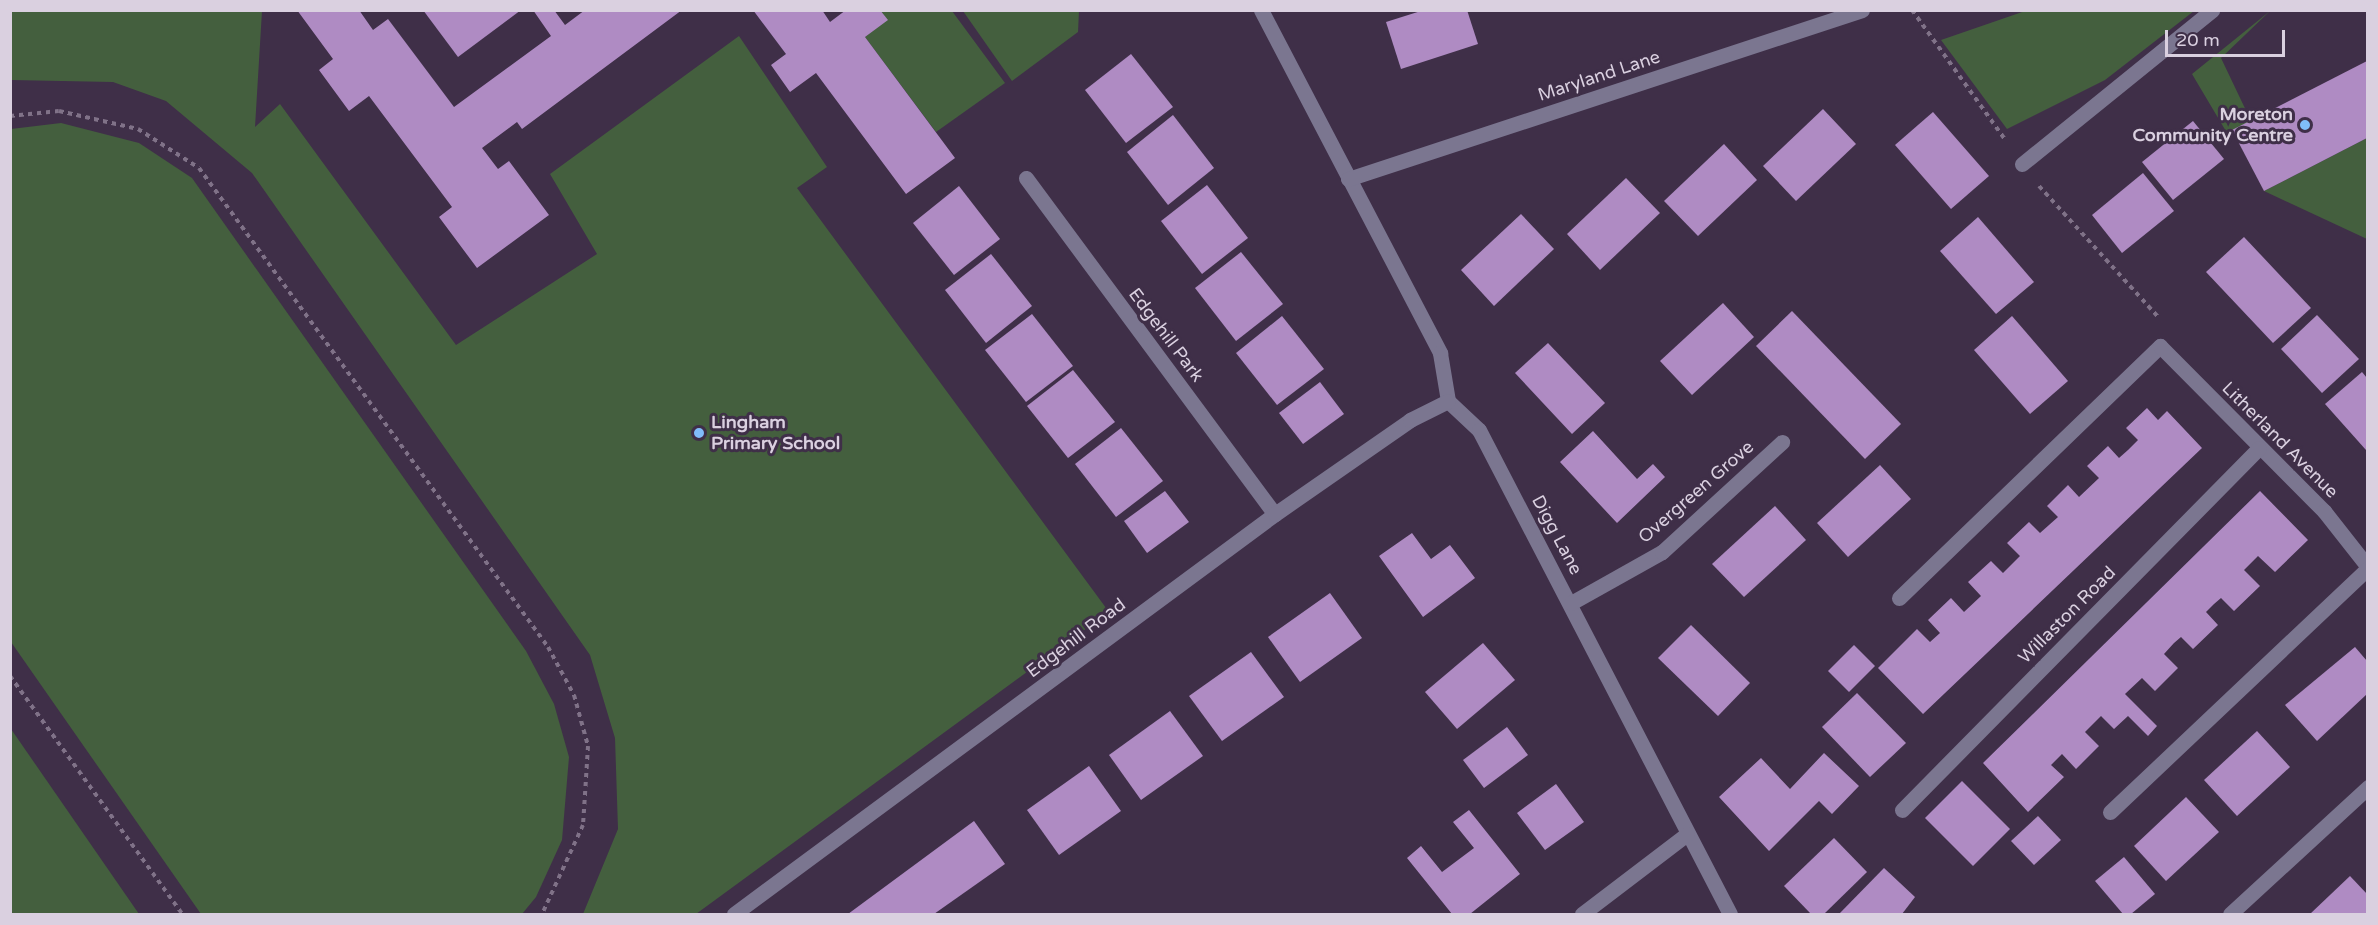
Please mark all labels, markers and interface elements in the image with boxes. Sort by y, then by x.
scale bar [2168,18,2288,56]
text: 20 m [2176,29,2220,51]
street label: Maryland Lane [1535,46,1663,106]
place label: Moreton Community Centre [2132,104,2293,146]
marker: Moreton Community Centre [2298,118,2312,132]
street label: Edgehill Park [1124,284,1208,386]
street label: Litherland Avenue [2217,377,2343,503]
place label: Lingham Primary School [711,412,840,454]
marker: Lingham Primary School [692,426,706,440]
street label: Overgreen Grove [1634,436,1758,548]
street label: Digg Lane [1527,492,1587,578]
street label: Willaston Road [2014,562,2120,668]
street label: Edgehill Road [1022,594,1130,682]

